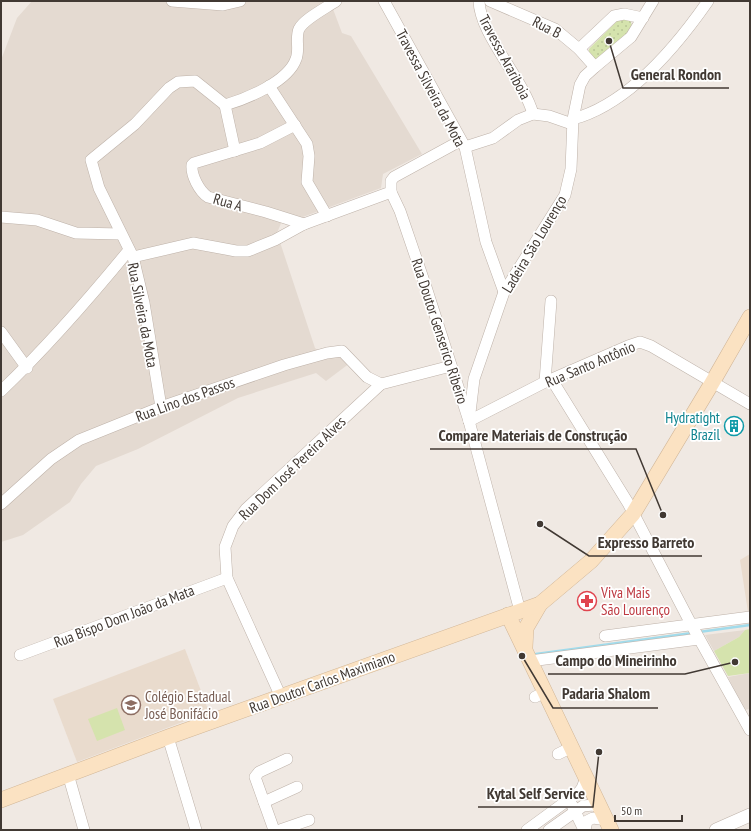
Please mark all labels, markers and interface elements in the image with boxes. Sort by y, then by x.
street label: Travessa Arariboia [475,11,535,103]
street label: Rua B [529,12,565,42]
street label: Travessa Silveira da Mota [392,26,470,150]
callout: General Rondon [623,60,729,88]
text: General Rondon [631,64,721,84]
street label: Rua A [211,189,246,215]
street label: Ladeira São Lourenço [497,192,571,296]
street label: Rua Doutor Genserico Ribeiro [407,256,473,406]
street label: Rua Silveira da Mota [124,261,162,369]
street label: Rua Santo Antônio [542,337,638,391]
street label: Rua Lino dos Passos [133,372,237,426]
place label: Hydratight Brazil [665,408,721,444]
street label: Rua Dom José Pereira Alves [235,412,349,524]
building icon: Hydratight Brazil [723,415,745,437]
callout: Compare Materiais de Construção [430,421,636,449]
text: Compare Materiais de Construção [439,425,627,445]
callout: Expresso Barreto [589,528,702,556]
text: Expresso Barreto [598,532,694,552]
street label: Rua Bispo Dom João da Mata [51,580,197,652]
place label: Viva Mais São Lourenço [600,583,670,619]
pharmacy icon: Viva Mais São Lourenço [576,590,598,612]
callout: Campo do Mineirinho [548,646,685,674]
street label: Rua Doutor Carlos Maximiano [247,647,397,717]
text: Campo do Mineirinho [555,650,677,670]
callout: Padaria Shalom [553,680,658,708]
text: Padaria Shalom [562,683,650,703]
place label: Colégio Estadual José Bonifácio [144,687,232,723]
school or university icon: Colégio Estadual José Bonifácio [120,694,142,716]
callout: Kytal Self Service [478,779,593,807]
text: Kytal Self Service [487,783,585,803]
scale bar [615,797,682,823]
text: 50 m [621,803,642,818]

